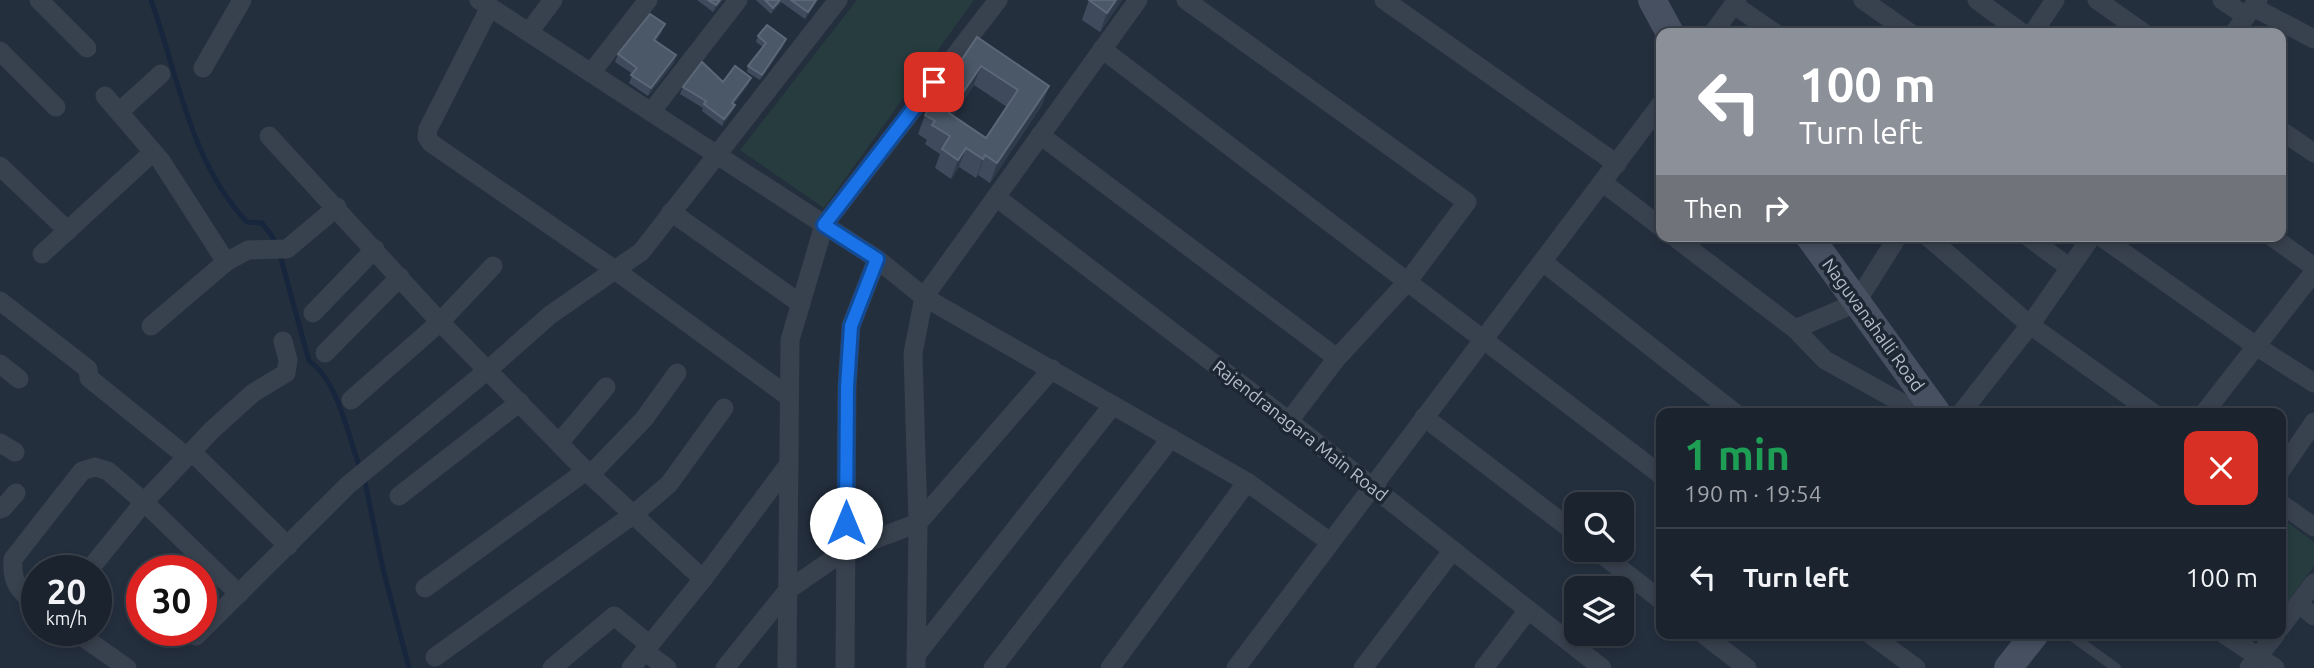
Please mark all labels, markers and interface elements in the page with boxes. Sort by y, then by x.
pin [904,52,964,112]
icon: left [1684,56,1775,147]
text: 100 m [1799,56,1936,111]
icon: arrive [915,63,953,101]
text: Turn left [1799,114,1923,150]
icon: right [1757,189,1795,227]
text: Then [1684,194,1743,223]
street label: Naguvanahalli Road [1819,254,1929,395]
street label: Rajendranagara Main Road [1209,356,1392,505]
text: 1 min [1684,431,1790,478]
button: close [2184,431,2258,505]
text: 190 m · 19:54 [1684,481,1822,506]
position arrow [809,486,883,560]
map controls [1564,492,1634,646]
button: search [1564,492,1634,562]
speed limit sign: 30 [126,555,217,646]
icon: left [1684,558,1722,596]
text: Turn left [1743,563,1849,592]
text: 100 m [2186,563,2258,592]
text: 20 [47,571,86,611]
button: layers [1564,576,1634,646]
text: km/h [46,608,87,628]

